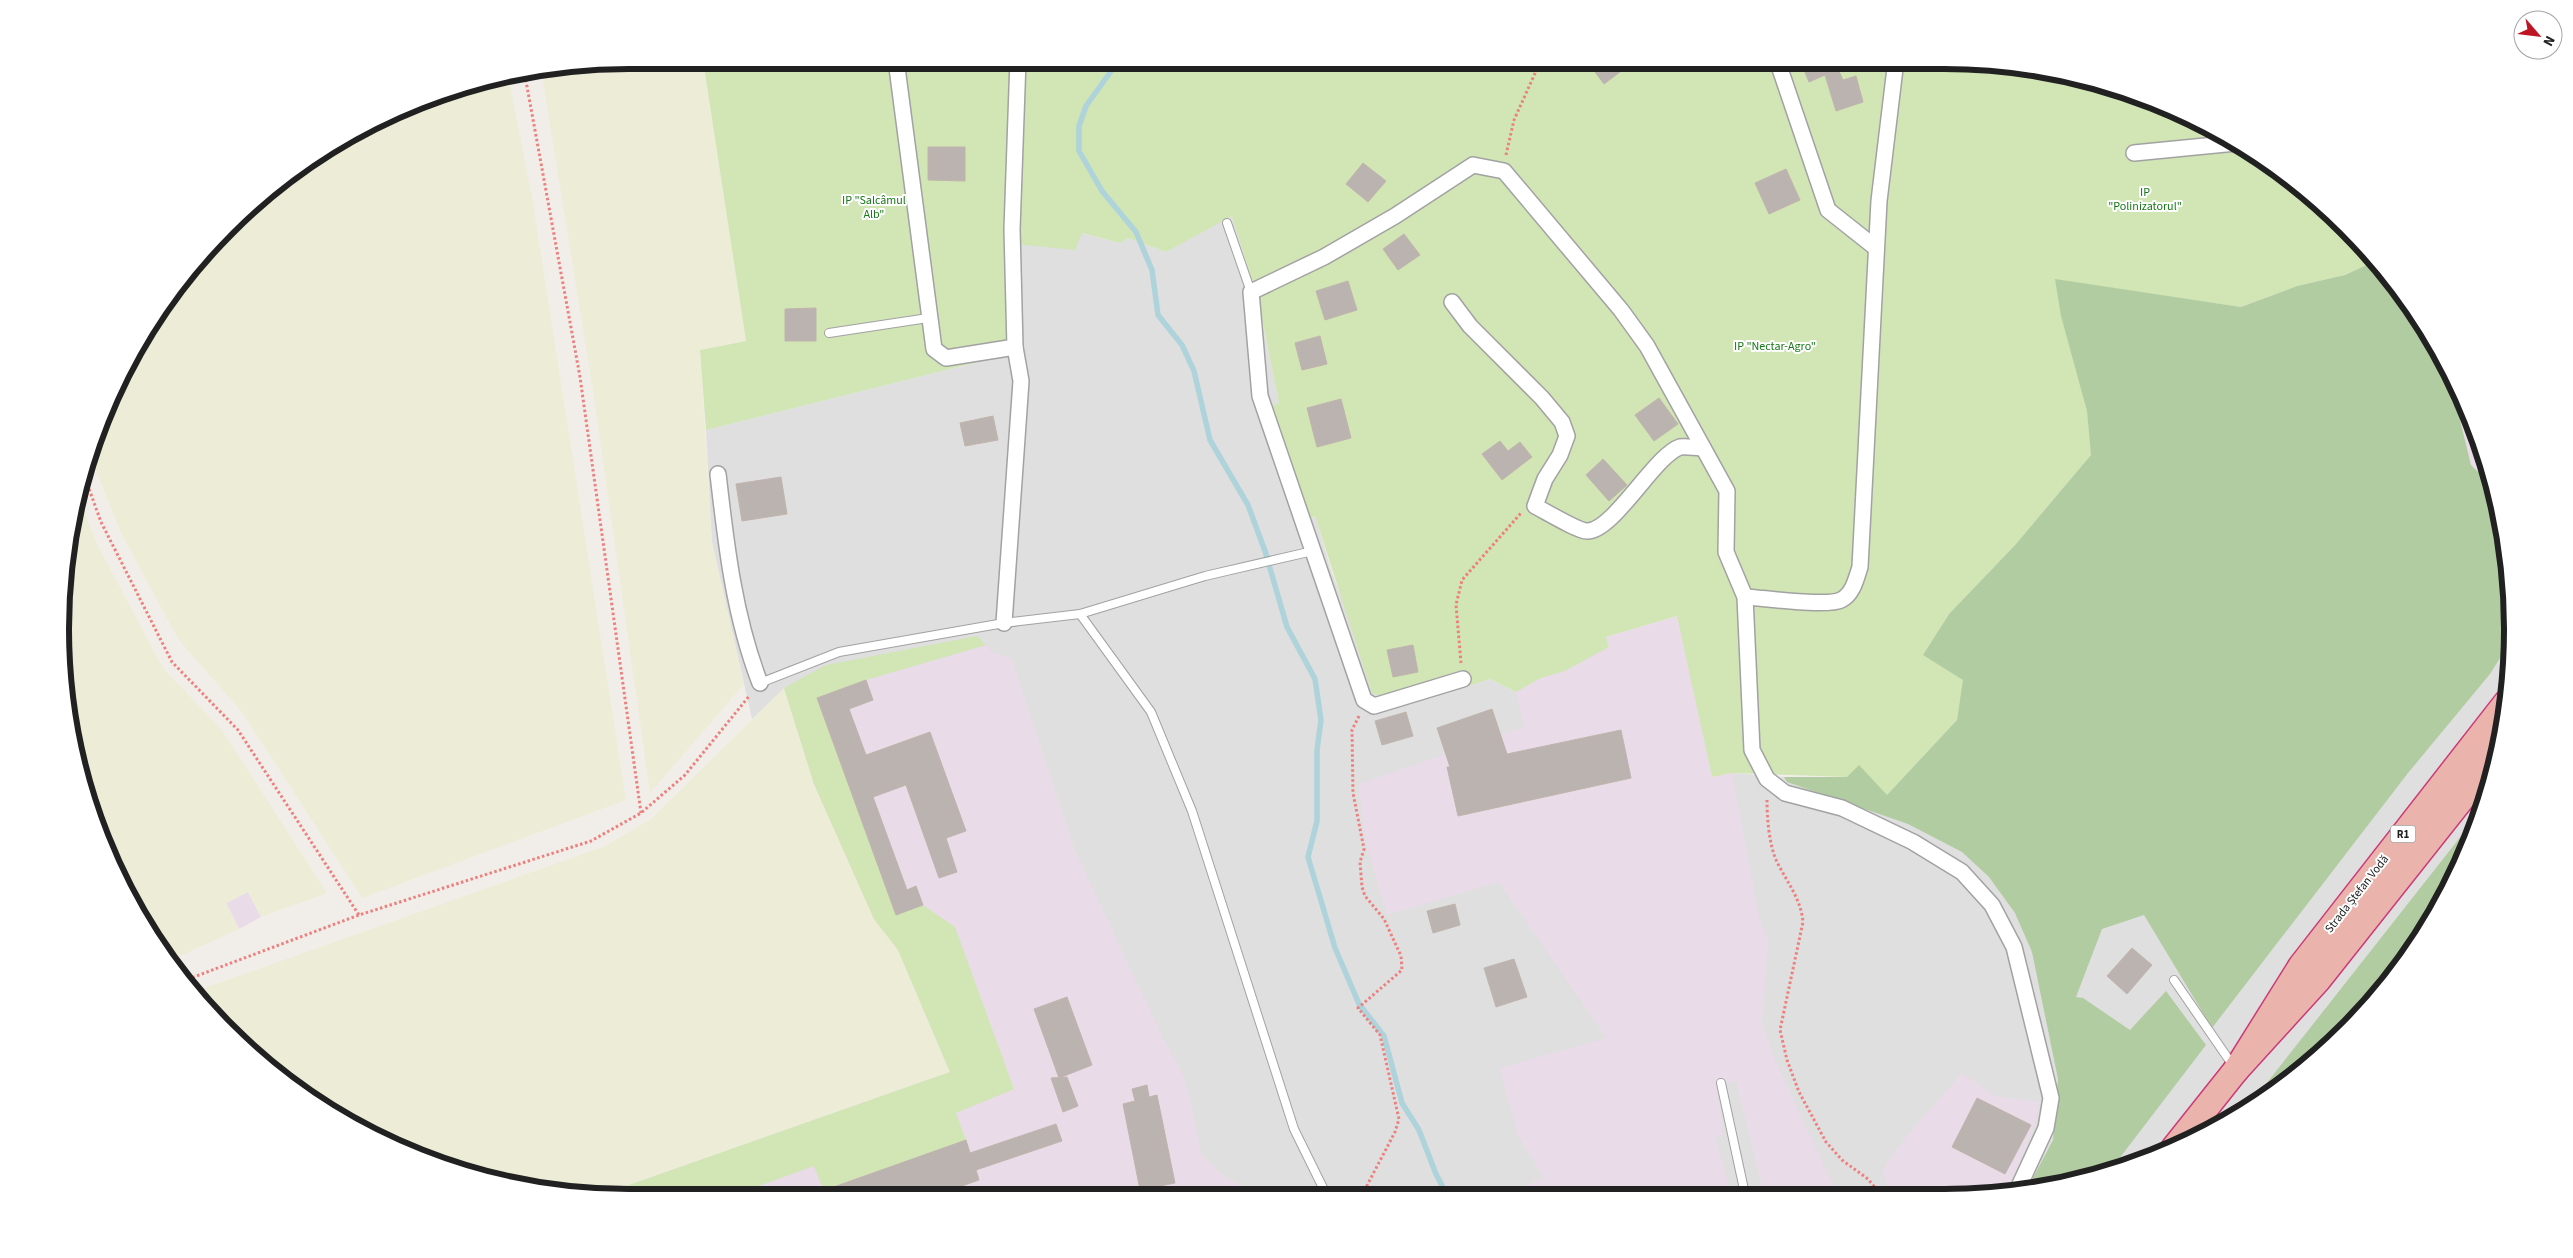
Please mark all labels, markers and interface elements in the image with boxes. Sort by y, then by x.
north arrow [2513,10,2563,60]
text: N [2538,32,2560,49]
park label: IP "Polinizatorul" [2108,184,2182,215]
park label: IP "Salcâmul Alb" [842,192,906,223]
park label: IP "Nectar-Agro" [1734,338,1816,355]
road number: R1 [2390,826,2416,842]
street label: Strada Ștefan Vodă [2321,851,2393,937]

